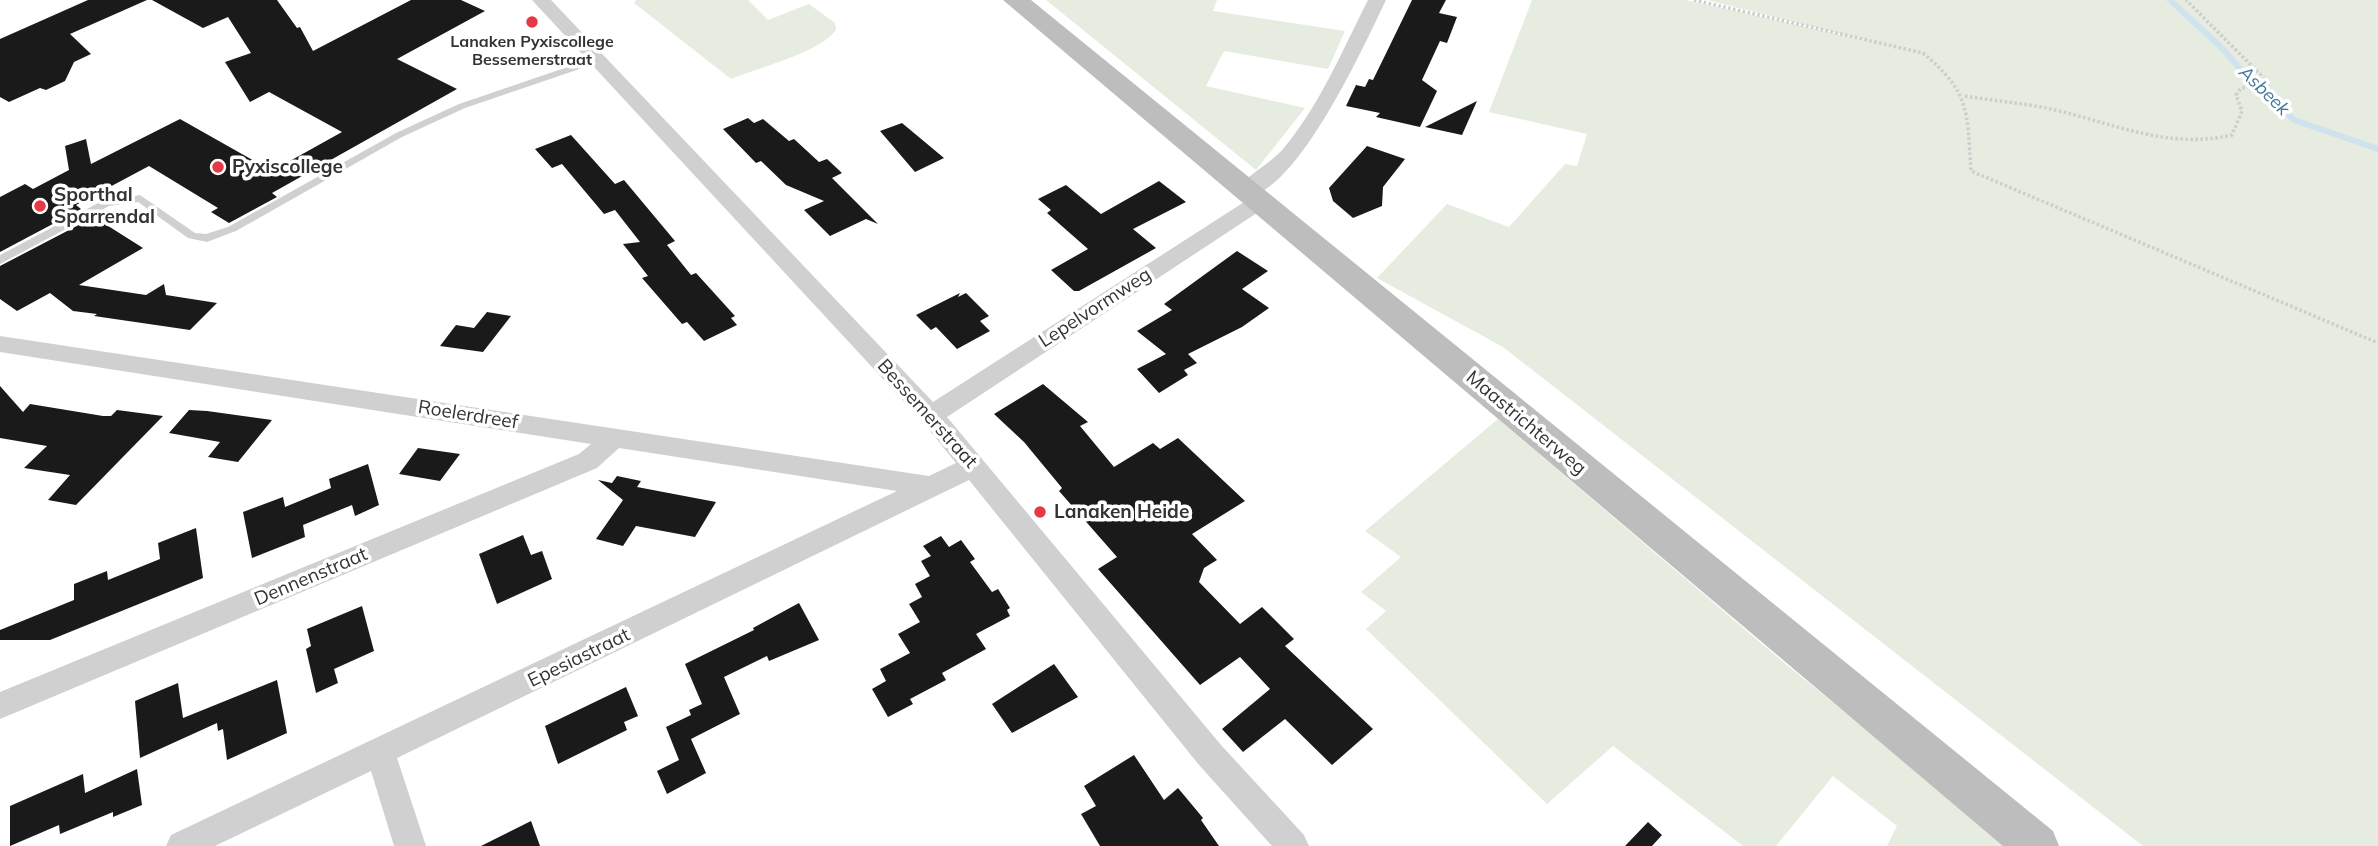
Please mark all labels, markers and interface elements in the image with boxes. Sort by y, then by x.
marker: Lanaken Pyxiscollege Bessemerstraat [524,14,540,30]
place label: Lanaken Pyxiscollege Bessemerstraat [450,32,614,70]
water label: Asbeek [2234,62,2294,120]
place label: Pyxiscollege [232,156,343,178]
marker: Pyxiscollege [210,159,226,175]
place label: Sporthal Sparrendal [54,184,155,228]
marker: Sporthal Sparrendal [32,198,48,214]
street label: Lepelvormweg [1035,263,1155,353]
street label: Bessemerstraat [872,355,982,473]
street label: Maastrichterweg [1461,366,1591,480]
street label: Roelerdreef [416,396,520,434]
place label: Lanaken Heide [1054,501,1189,523]
marker: Lanaken Heide [1032,504,1048,520]
street label: Dennenstraat [251,543,371,611]
street label: Epesiastraat [524,624,634,692]

